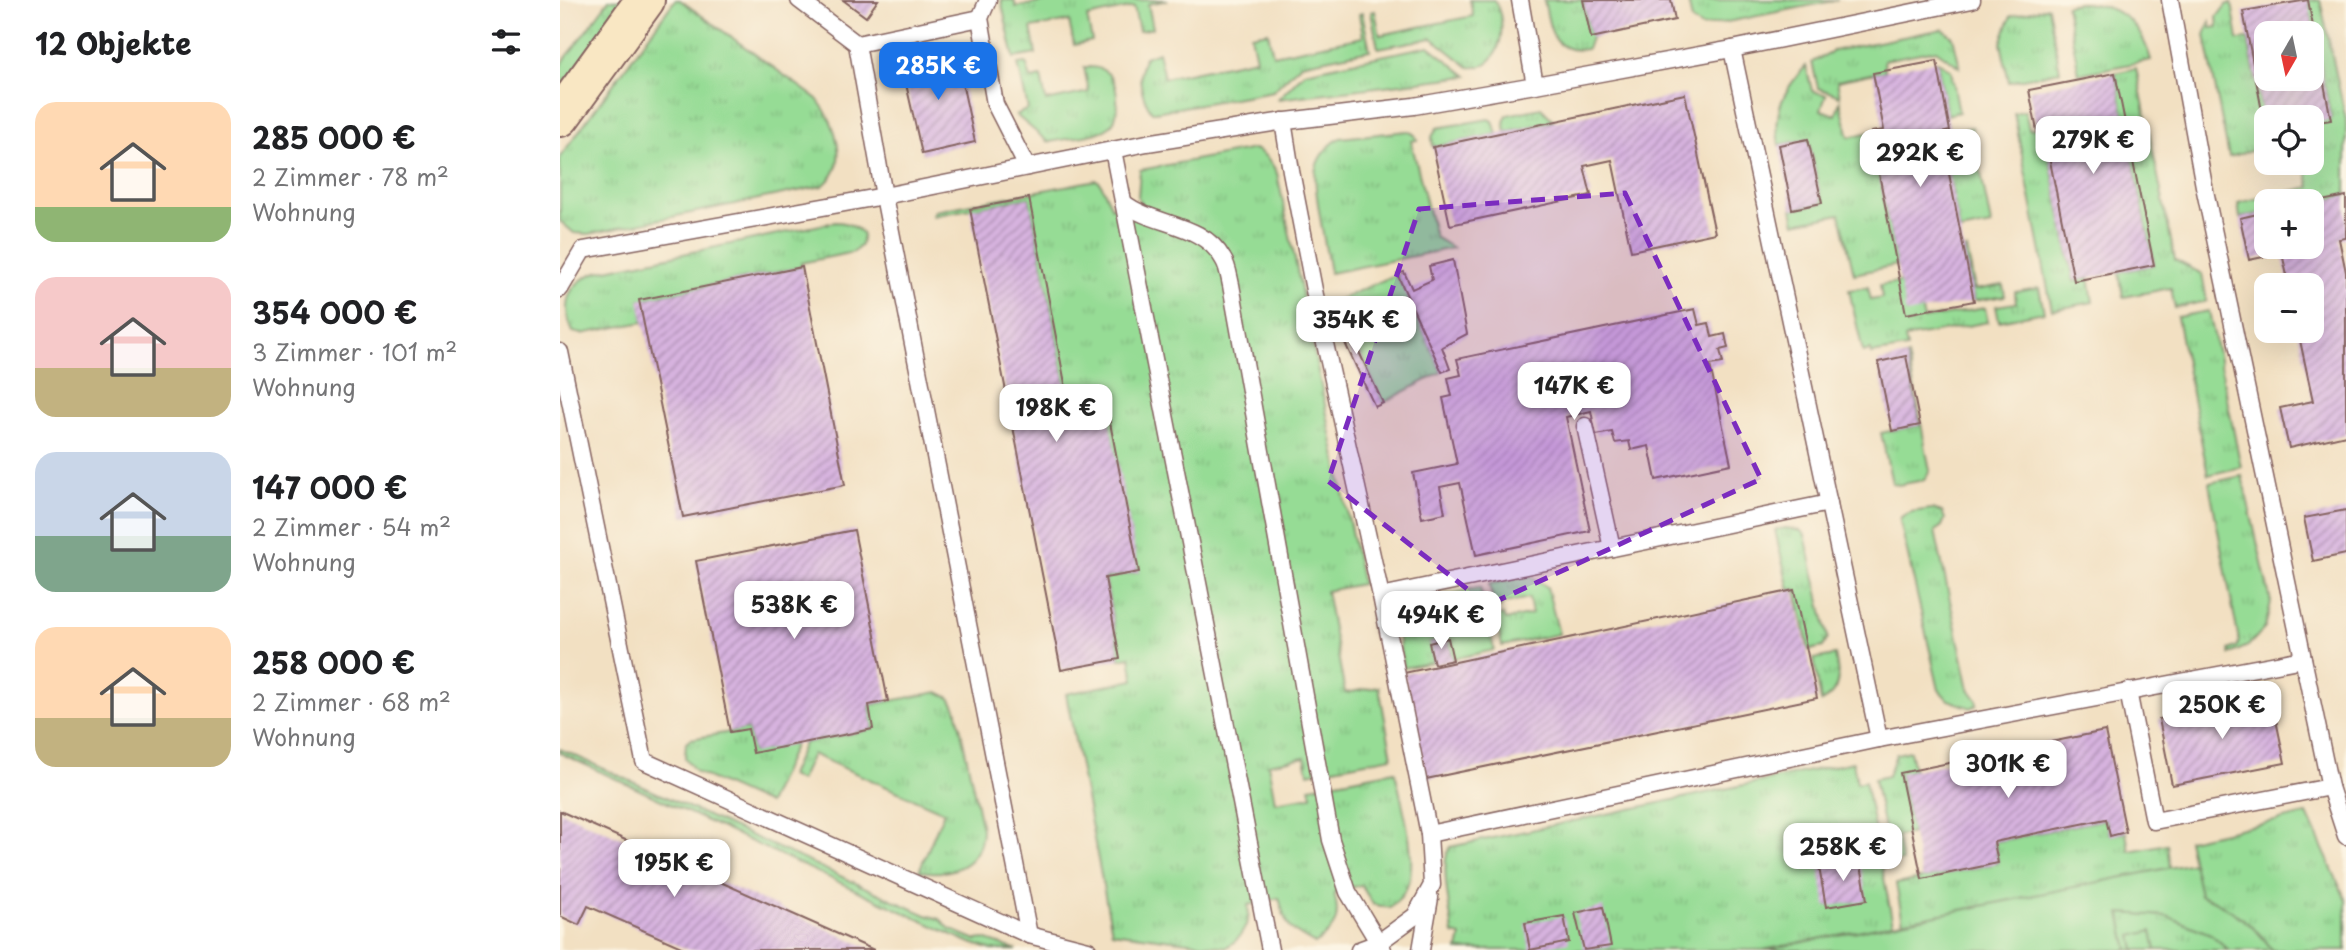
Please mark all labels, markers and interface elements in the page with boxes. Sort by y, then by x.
text: 12 Objekte [35,20,192,65]
north arrow [2254,21,2324,91]
map controls [2254,21,2324,343]
icon: filters [487,23,525,61]
pin: 285K € [881,42,995,102]
text: 285K € [895,47,981,82]
button: locate [2254,105,2324,175]
text: 285 000 € [252,114,416,159]
pin: 279K € [2036,116,2150,176]
text: 279K € [2051,121,2135,156]
icon: home [91,130,175,214]
pin: 292K € [1863,130,1977,189]
text: 292K € [1876,134,1964,169]
text: 2 Zimmer · 78 m² [252,159,449,194]
button: + [2254,189,2324,259]
text: Wohnung [252,194,356,229]
button: − [2254,273,2324,343]
text: 354 000 € [252,289,417,334]
pin: 354K € [1299,296,1413,356]
text: 354K € [1312,301,1400,336]
icon: home [91,305,175,389]
text: 3 Zimmer · 101 m² [252,334,457,369]
pin: 147K € [1517,362,1631,422]
text: 147K € [1534,367,1614,402]
text: Wohnung [252,369,356,404]
pin: 198K € [999,384,1113,444]
text: 198K € [1015,389,1097,424]
text: 147 000 € [252,464,407,509]
icon: home [91,480,175,564]
text: 2 Zimmer · 54 m² [252,509,451,544]
text: Wohnung [252,544,356,579]
pin: 538K € [737,582,851,641]
text: 538K € [750,586,838,621]
pin: 494K € [1384,592,1498,651]
text: 494K € [1397,596,1485,631]
text: 258 000 € [252,639,415,684]
icon: home [91,655,175,739]
pin: 250K € [2165,682,2279,741]
text: 2 Zimmer · 68 m² [252,684,451,719]
text: 250K € [2178,686,2266,721]
text: Wohnung [252,719,356,754]
pin: 301K € [1951,740,2065,800]
text: 301K € [1966,745,2050,780]
pin: 258K € [1786,824,1900,883]
text: 258K € [1799,828,1887,863]
pin: 195K € [617,839,731,899]
text: 195K € [634,844,714,879]

